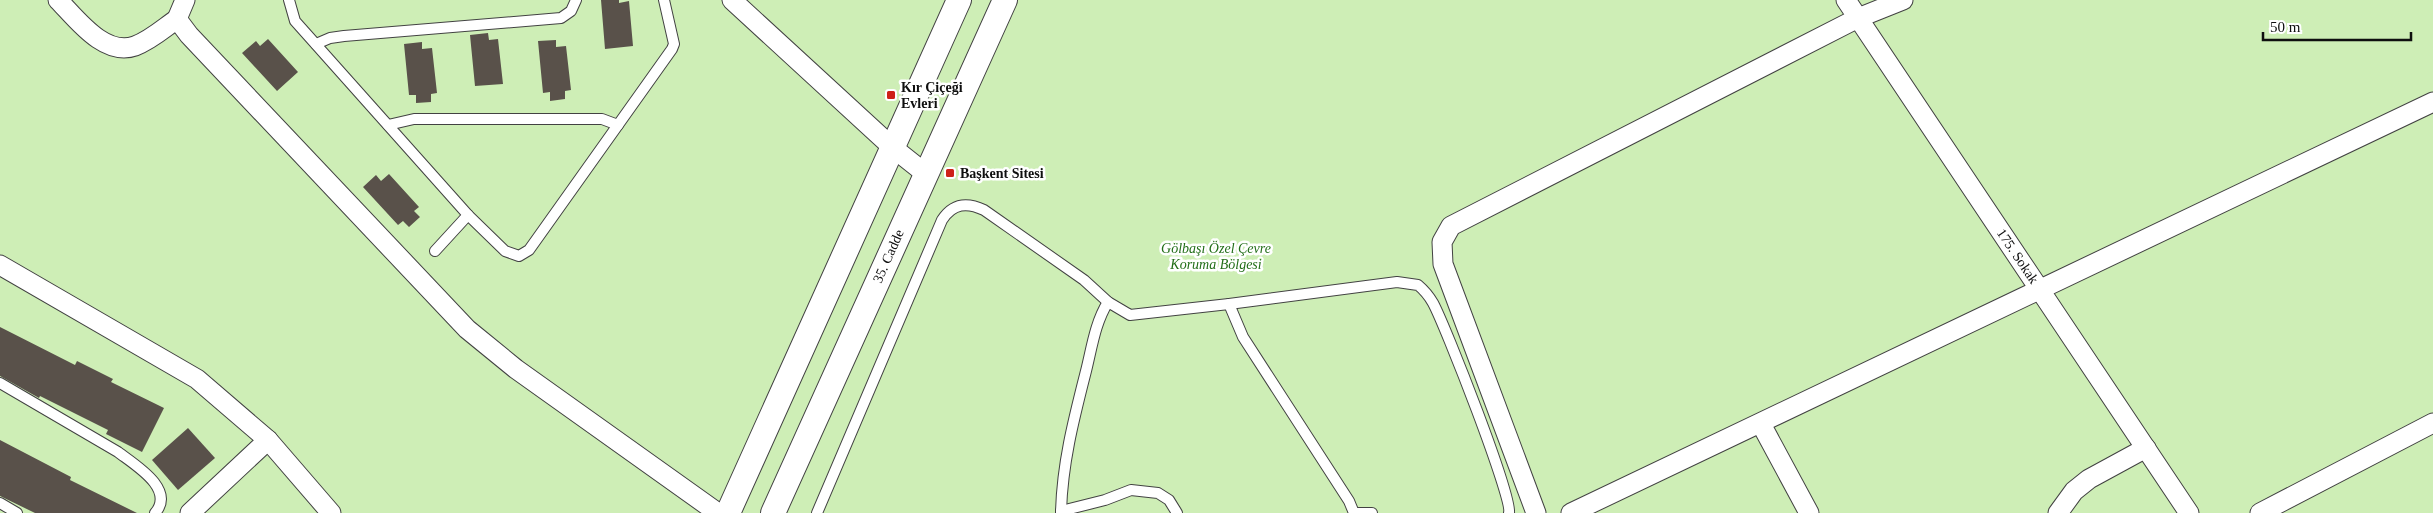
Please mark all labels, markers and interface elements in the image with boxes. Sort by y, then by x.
scale bar [2263,10,2410,42]
text: 50 m [2270,19,2301,35]
place label: Kır Çiçeği Evleri [901,80,963,111]
marker: Kır Çiçeği Evleri [885,89,897,101]
place label: Başkent Sitesi [960,166,1044,181]
marker: Başkent Sitesi [944,167,956,179]
street label: 175. Sokak [1994,226,2041,287]
street label: 35. Cadde [870,227,907,285]
park label: Gölbaşı Özel Çevre Koruma Bölgesi [1161,240,1271,272]

